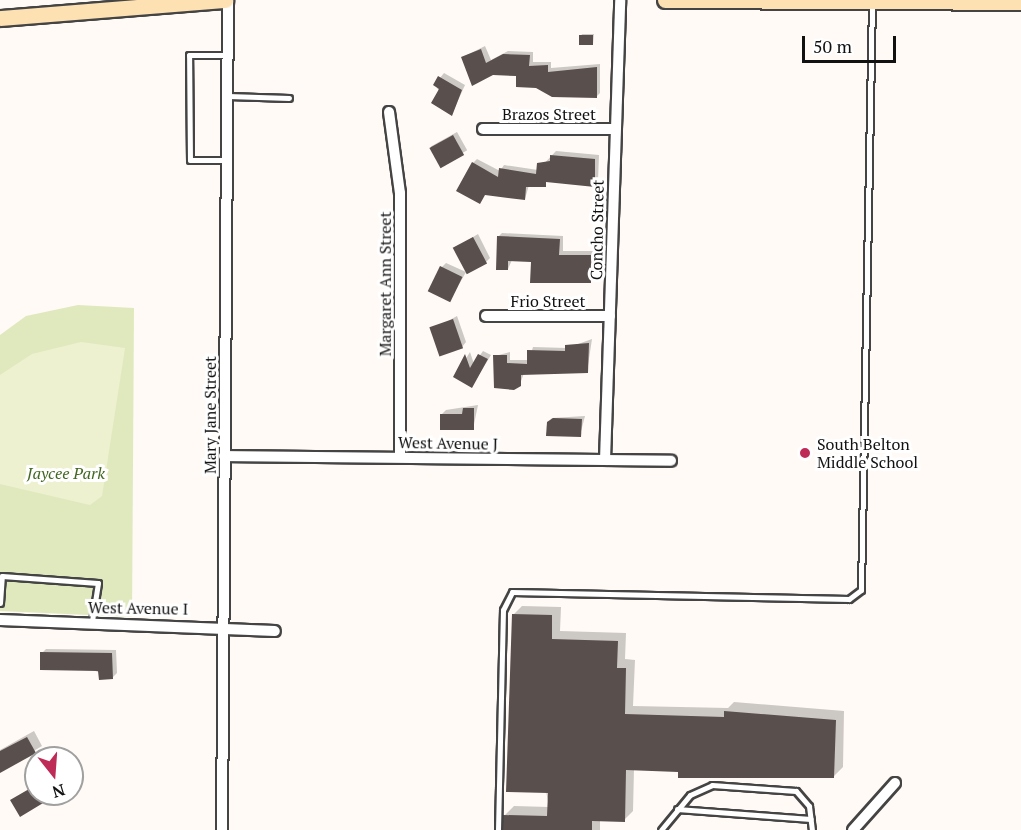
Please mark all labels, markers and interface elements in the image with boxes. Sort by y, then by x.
scale bar [805,24,900,62]
text: 50 m [813,34,852,58]
street label: Brazos Street [502,104,596,124]
street label: Concho Street [587,180,607,280]
street label: Margaret Ann Street [375,211,395,357]
street label: Frio Street [510,291,586,311]
street label: Mary Jane Street [200,356,220,474]
street label: West Avenue J [398,433,498,453]
place label: South Belton Middle School [817,434,918,472]
marker: South Belton Middle School [798,446,812,460]
park label: Jaycee Park [27,463,105,483]
street label: West Avenue I [88,598,188,618]
north arrow [24,746,84,806]
text: N [50,779,68,804]

